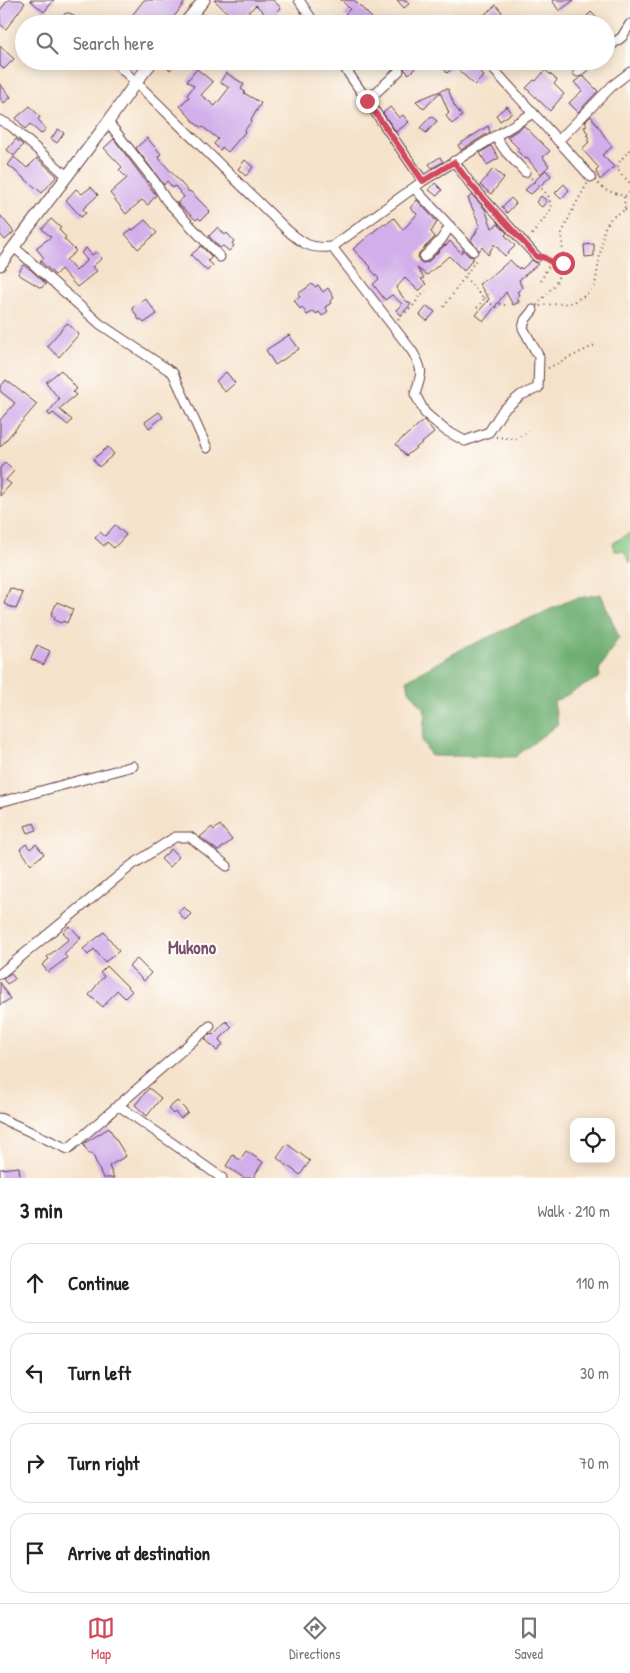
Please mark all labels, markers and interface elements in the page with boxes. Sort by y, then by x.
search box [15,15,615,70]
icon: search [33,29,61,57]
text: Search here [73,30,154,56]
route end [356,90,379,113]
route start [552,252,575,275]
district label: Mukono [168,935,217,960]
map controls [570,1118,615,1163]
button: locate [570,1118,615,1163]
text: 3 min [20,1196,63,1225]
text: Walk · 210 m [537,1200,610,1222]
icon: ahead [21,1269,49,1297]
text: Continue [68,1270,129,1296]
text: 110 m [576,1272,609,1294]
icon: left [21,1359,49,1387]
text: Turn left [68,1360,131,1386]
text: 30 m [580,1362,609,1384]
icon: right [21,1449,49,1477]
text: Turn right [68,1450,139,1476]
text: 70 m [579,1452,609,1474]
icon: arrive [21,1539,49,1567]
text: Arrive at destination [68,1540,210,1566]
tab: Map [87,1614,115,1663]
tab: Directions [289,1614,340,1663]
tab: Saved [514,1614,543,1663]

